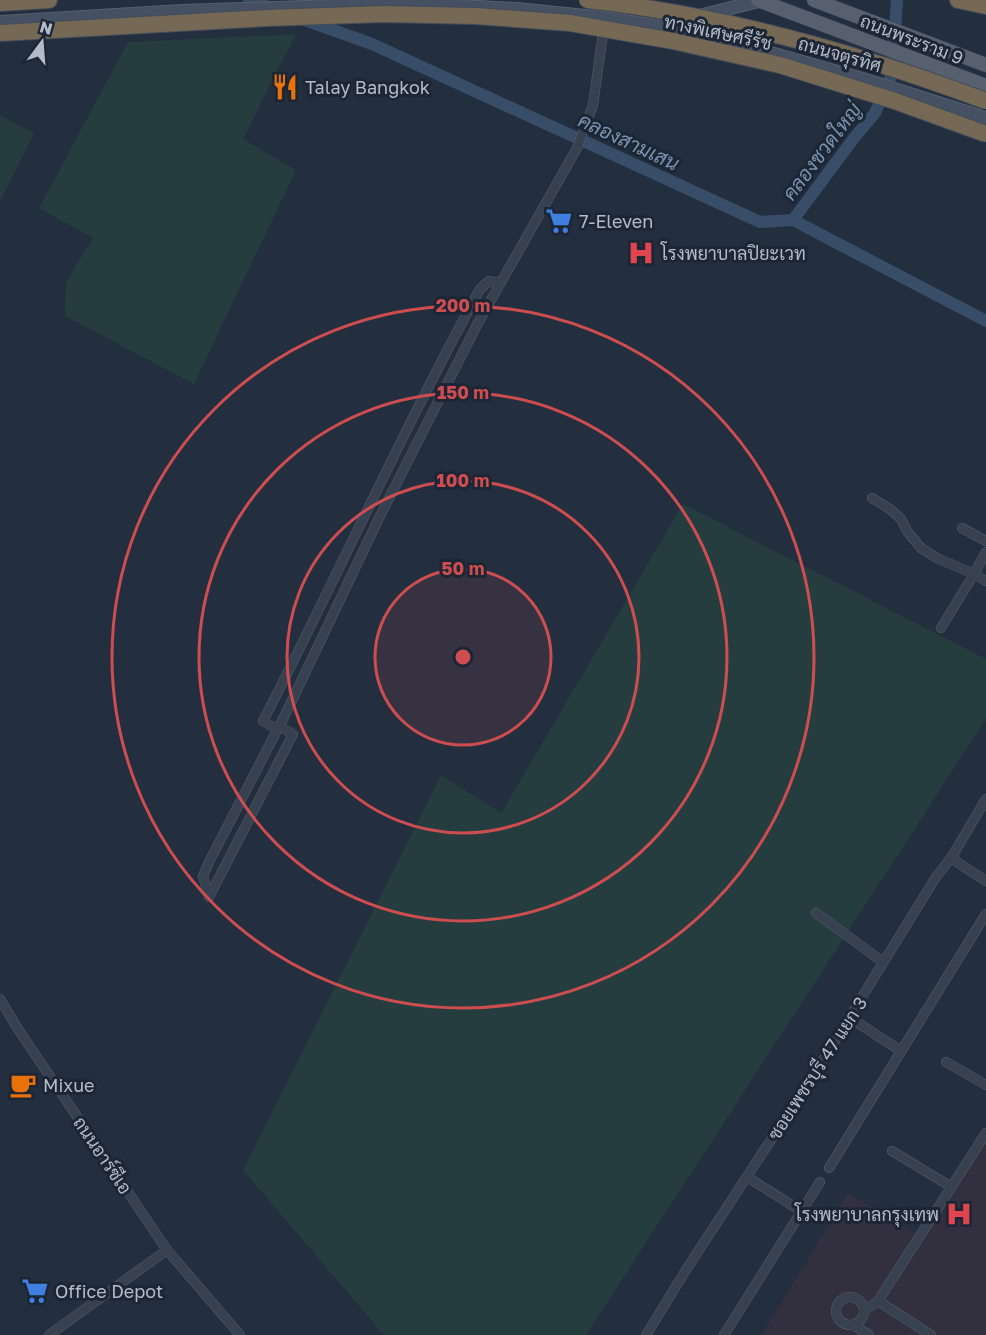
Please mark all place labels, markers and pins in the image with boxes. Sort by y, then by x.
restaurant icon: Talay Bangkok [270,72,300,102]
place label: Talay Bangkok [305,76,430,98]
supermarket icon: 7-Eleven [544,206,574,236]
place label: 7-Eleven [579,210,653,232]
hospital icon: โรงพยาบาลปิยะเวท [626,238,656,268]
place label: โรงพยาบาลปิยะเวท [660,241,806,264]
centre of rings [453,647,473,667]
cafe icon: Mixue [8,1070,38,1100]
place label: Mixue [43,1074,95,1096]
hospital icon: โรงพยาบาลกรุงเทพ [944,1199,974,1229]
place label: โรงพยาบาลกรุงเทพ [794,1202,939,1227]
supermarket icon: Office Depot [20,1276,50,1306]
place label: Office Depot [55,1280,163,1302]

